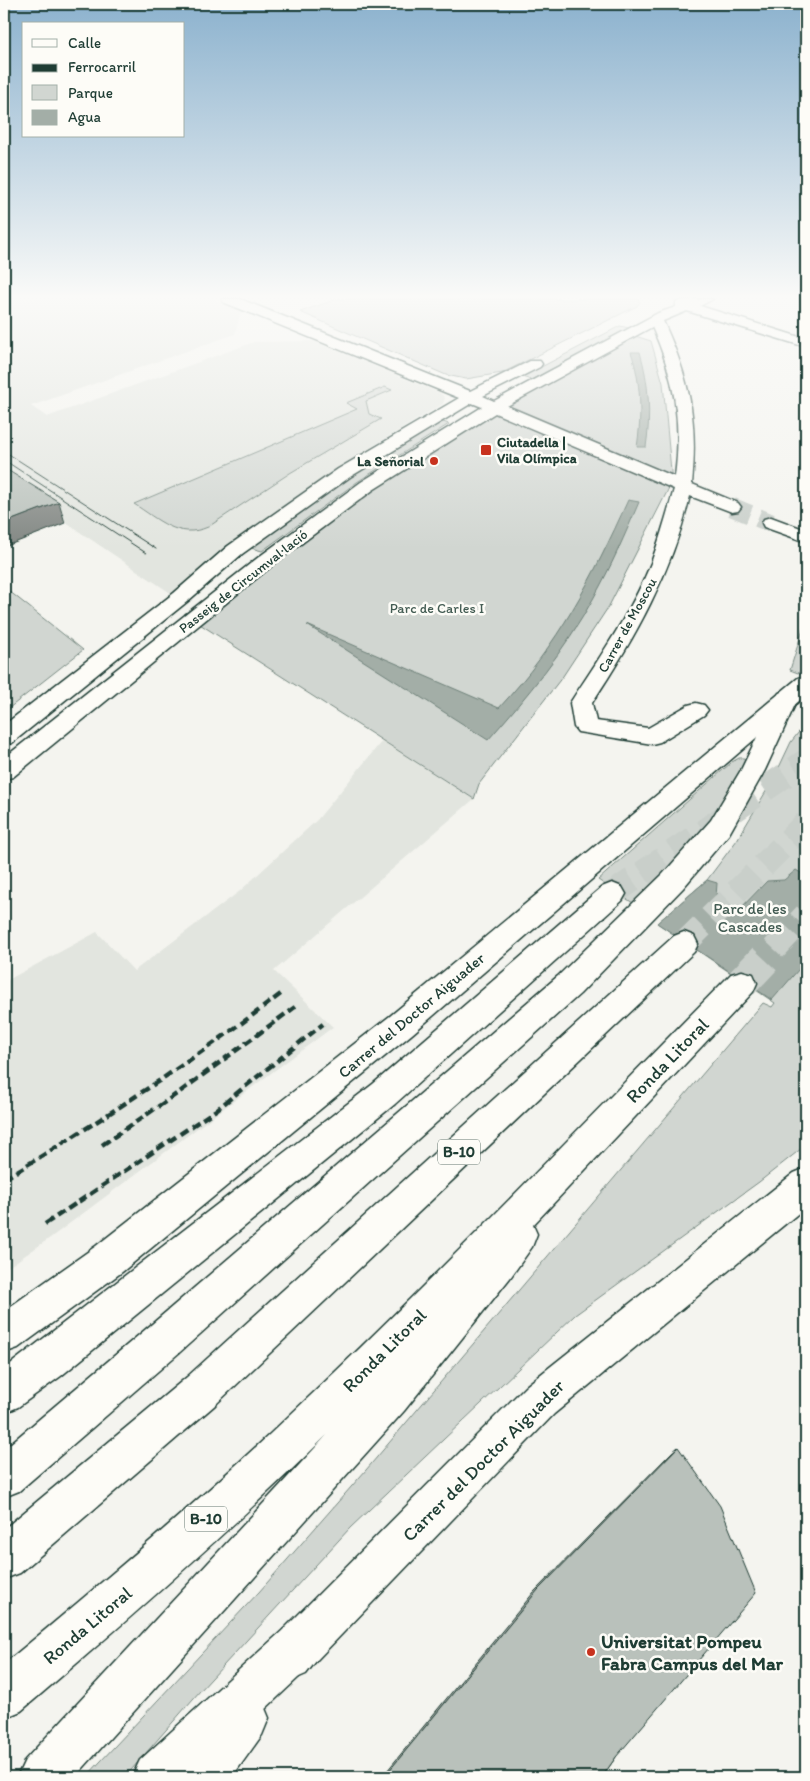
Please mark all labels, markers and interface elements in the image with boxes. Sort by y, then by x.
legend [22,22,185,138]
text: Calle [68,34,101,52]
text: Ferrocarril [68,58,137,76]
text: Parque [68,84,113,102]
text: Agua [68,108,102,126]
place label: Ciutadella | Vila Olímpica [497,434,577,467]
marker: Ciutadella | Vila Olímpica [479,443,493,457]
place label: La Señorial [357,453,425,470]
marker: La Señorial [428,455,440,467]
street label: Passeig de Circumval·lació [176,526,311,637]
street label: Carrer de Moscou [594,575,661,676]
park label: Parc de Carles I [390,600,484,617]
park label: Parc de les Cascades [713,899,787,936]
street label: Carrer del Doctor Aiguader [334,949,488,1082]
street label: Ronda Litoral [621,1013,714,1108]
road number: B-10 [438,1140,480,1164]
street label: Ronda Litoral [338,1303,432,1397]
street label: Carrer del Doctor Aiguader [398,1374,570,1546]
road number: B-10 [185,1506,227,1532]
street label: Ronda Litoral [38,1581,137,1669]
place label: Universitat Pompeu Fabra Campus del Mar [601,1630,784,1675]
marker: Universitat Pompeu Fabra Campus del Mar [585,1646,597,1658]

